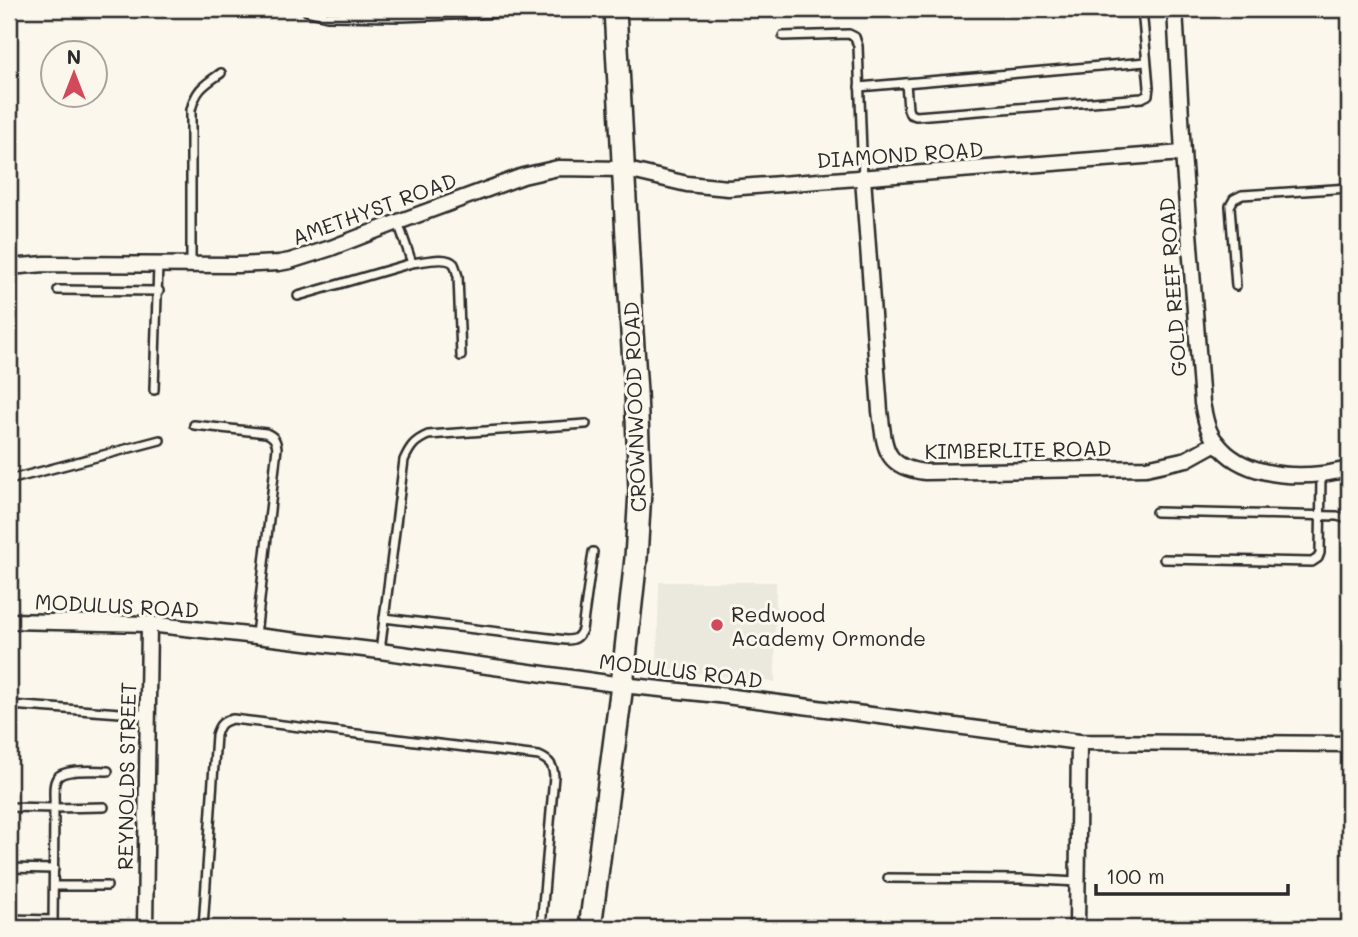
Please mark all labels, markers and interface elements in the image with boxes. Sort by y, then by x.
north arrow [38,38,108,108]
text: N [67,44,81,69]
street label: DIAMOND ROAD [816,135,984,173]
street label: AMETHYST ROAD [288,166,460,250]
street label: GOLD REEF ROAD [1152,197,1192,377]
street label: CROWNWOOD ROAD [617,301,651,513]
street label: KIMBERLITE ROAD [924,434,1112,464]
street label: MODULUS ROAD [34,587,200,623]
place label: Redwood Academy Ormonde [731,600,926,651]
marker: Redwood Academy Ormonde [709,617,725,633]
street label: MODULUS ROAD [598,647,764,693]
street label: REYNOLDS STREET [111,682,141,870]
scale bar [1096,853,1288,897]
text: 100 m [1106,862,1165,889]

